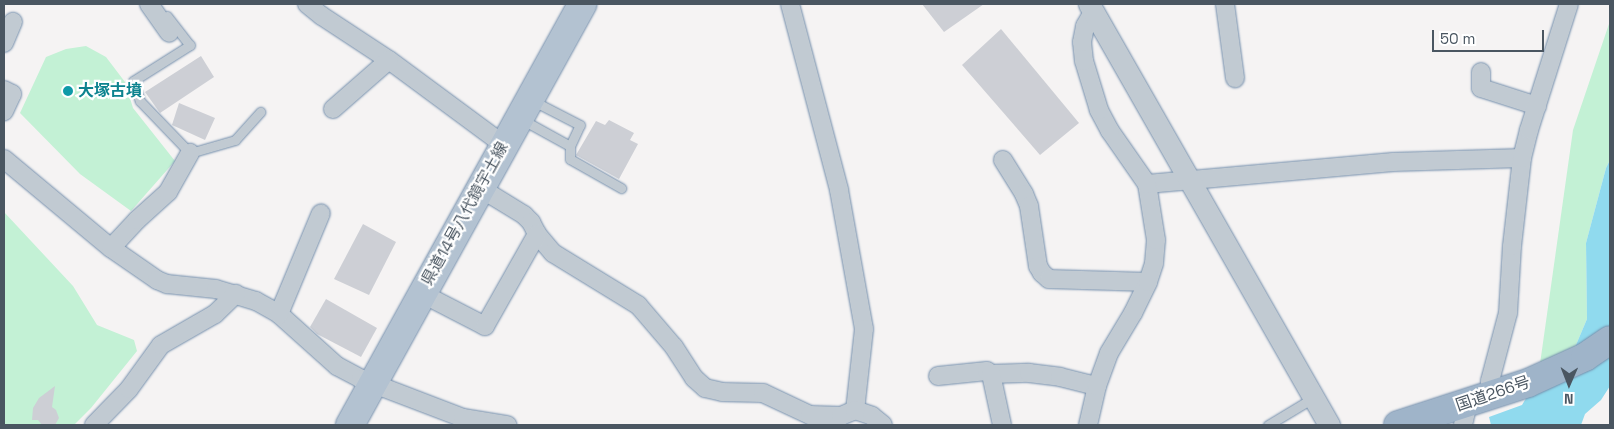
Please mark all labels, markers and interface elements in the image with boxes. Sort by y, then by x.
scale bar [1434,20,1546,52]
text: 50 m [1440,29,1475,48]
place label: 大塚古墳 [78,81,142,101]
marker: 大塚古墳 [62,85,74,97]
street label: 県道14号八代鏡宇土線 [418,139,512,289]
north arrow [1544,359,1594,409]
street label: 国道266号 [1453,372,1533,416]
text: N [1564,390,1574,408]

